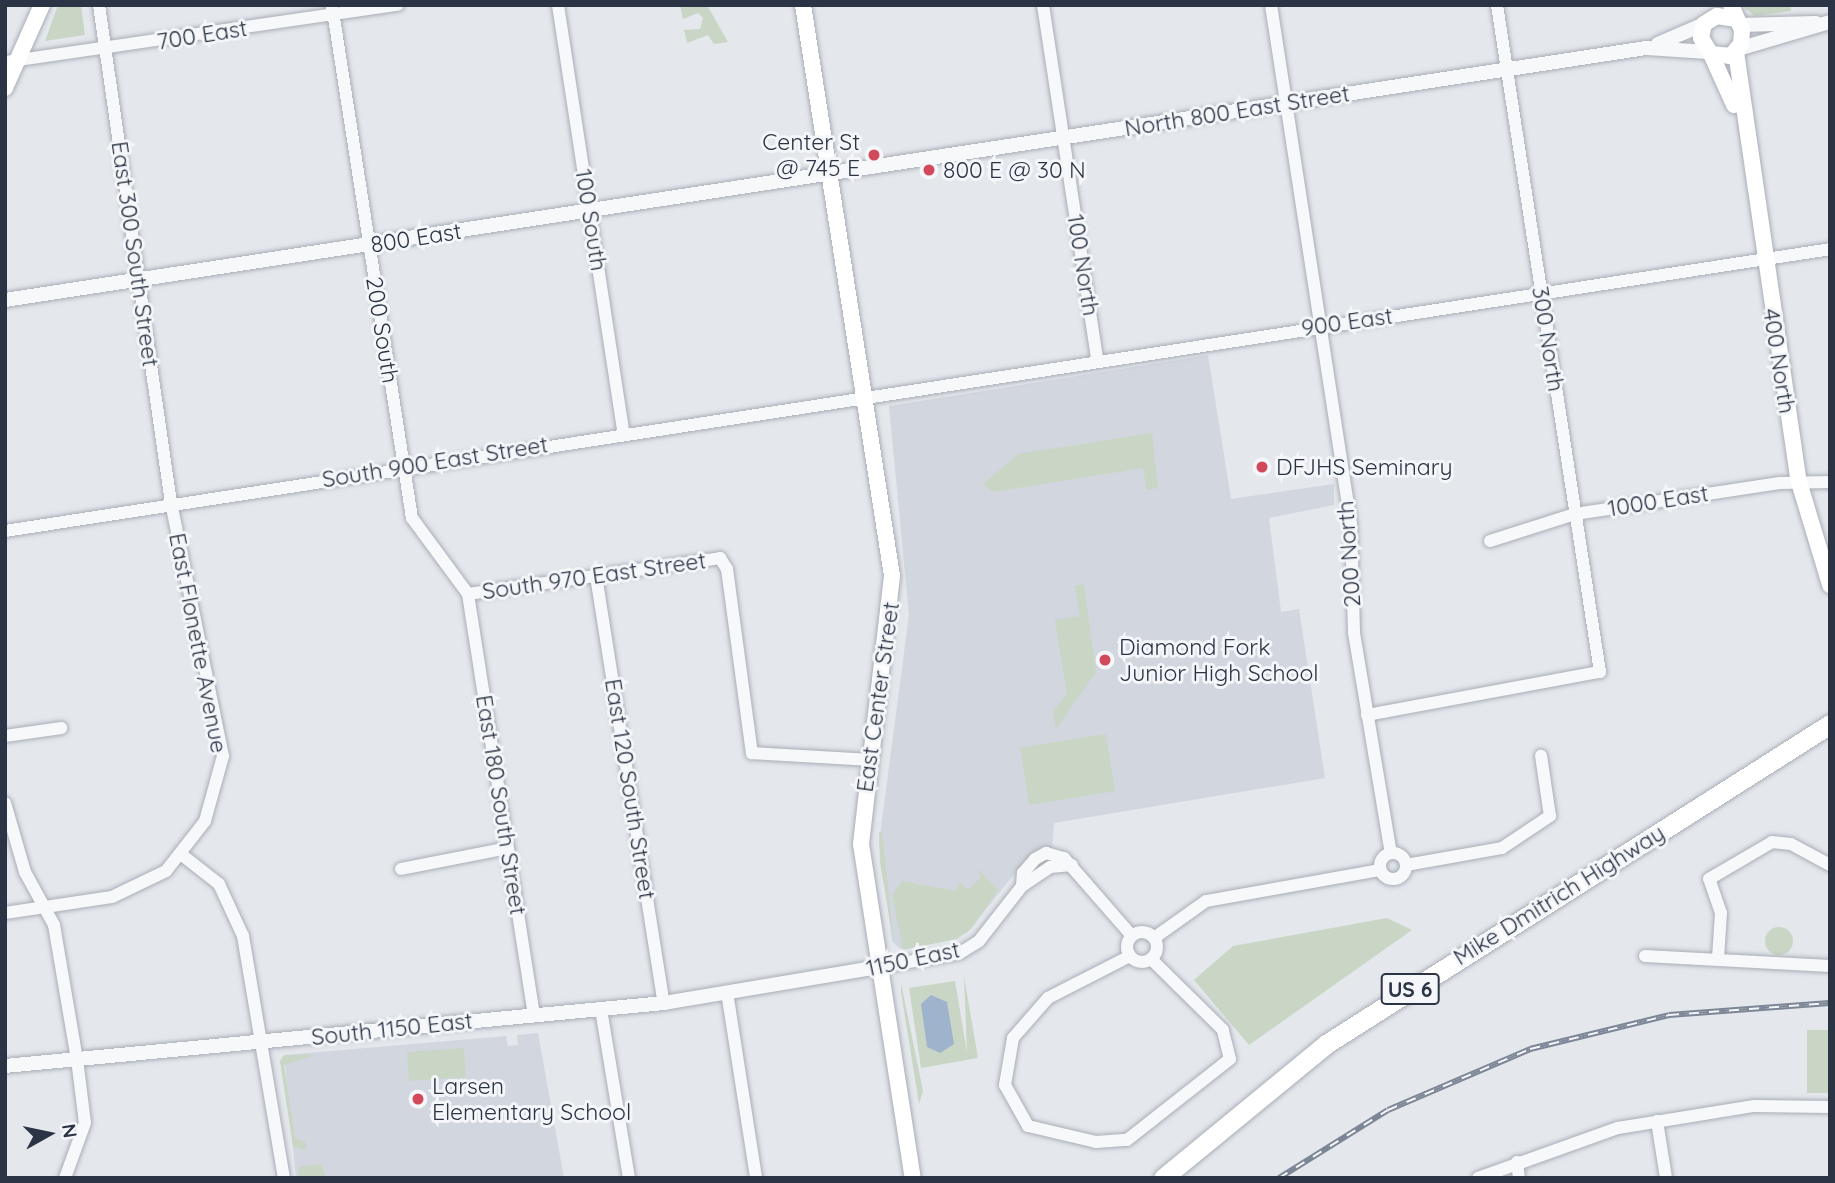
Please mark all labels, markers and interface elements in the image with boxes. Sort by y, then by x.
street label: 700 East [155,14,249,56]
street label: North 800 East Street [1123,80,1351,142]
place label: Center St @ 745 E [762,128,860,182]
street label: East 300 South Street [106,139,164,369]
marker: Center St @ 745 E [866,147,882,163]
place label: 800 E @ 30 N [943,156,1086,184]
marker: 800 E @ 30 N [921,162,937,178]
street label: 100 South [569,167,613,273]
street label: 100 North [1061,212,1105,318]
street label: 800 East [369,217,463,259]
street label: 200 South [360,275,404,385]
street label: 300 North [1526,284,1570,394]
street label: 900 East [1299,302,1395,342]
street label: 400 North [1757,306,1801,416]
street label: South 900 East Street [320,431,550,493]
place label: DFJHS Seminary [1276,453,1453,481]
marker: DFJHS Seminary [1254,459,1270,475]
street label: 1000 East [1606,479,1710,523]
street label: 200 North [1332,500,1366,608]
street label: East Flonette Avenue [163,531,233,755]
street label: South 970 East Street [480,547,708,605]
street label: East Center Street [851,600,905,794]
place label: Diamond Fork Junior High School [1119,633,1319,687]
marker: Diamond Fork Junior High School [1097,652,1113,668]
street label: East 120 South Street [599,677,661,901]
street label: East 180 South Street [470,693,532,917]
street label: Mike Dmitrich Highway [1448,819,1670,971]
street label: 1150 East [864,936,962,982]
road number: US 6 [1380,972,1440,1006]
street label: South 1150 East [310,1007,474,1051]
place label: Larsen Elementary School [432,1072,631,1126]
marker: Larsen Elementary School [410,1091,426,1107]
north arrow [14,1099,84,1169]
text: N [57,1122,83,1139]

